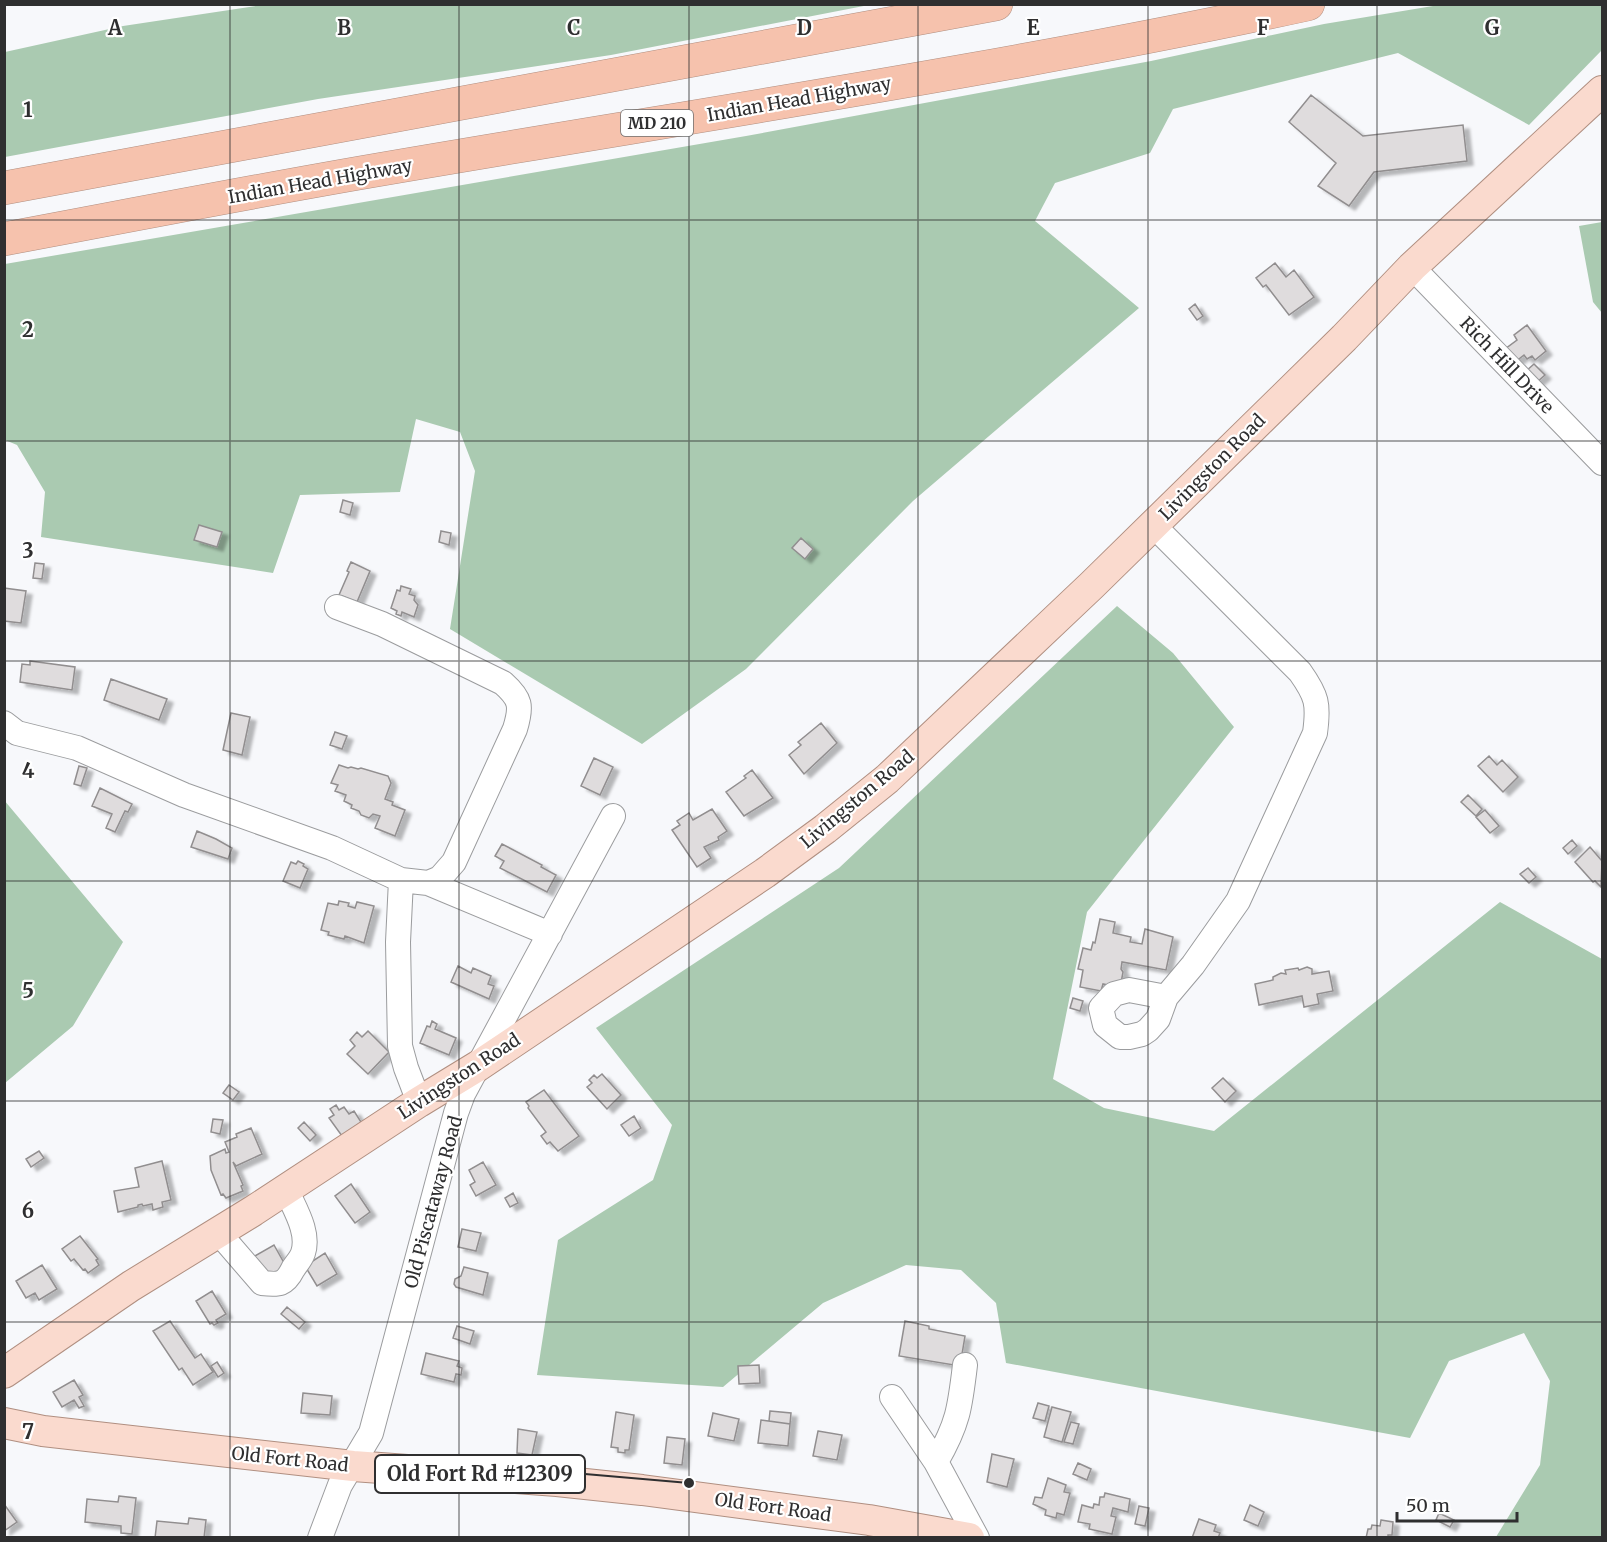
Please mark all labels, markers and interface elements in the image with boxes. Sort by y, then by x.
text: A [107,15,123,40]
text: B [337,15,351,40]
text: C [567,15,581,40]
text: D [796,15,812,40]
text: E [1026,15,1040,40]
text: F [1257,15,1270,40]
text: G [1485,15,1500,40]
street label: Indian Head Highway [705,71,893,127]
text: 1 [23,97,33,122]
road number: MD 210 [621,110,693,136]
street label: Indian Head Highway [226,153,414,209]
street label: Rich Hill Drive [1455,312,1559,418]
text: 2 [22,317,34,342]
street label: Livingston Road [1154,409,1270,525]
text: 3 [22,538,34,563]
street label: Livingston Road [796,745,919,853]
text: 4 [22,758,35,783]
text: 5 [22,978,34,1003]
street label: Livingston Road [394,1028,525,1124]
street label: Old Piscataway Road [399,1113,467,1291]
text: 6 [22,1198,34,1223]
text: 7 [22,1419,34,1444]
street label: Old Fort Road [230,1441,350,1477]
callout: Old Fort Rd #12309 [375,1455,585,1493]
text: Old Fort Rd #12309 [387,1461,573,1486]
scale bar [1397,1485,1517,1523]
street label: Old Fort Road [713,1487,833,1527]
text: 50 m [1406,1494,1450,1517]

